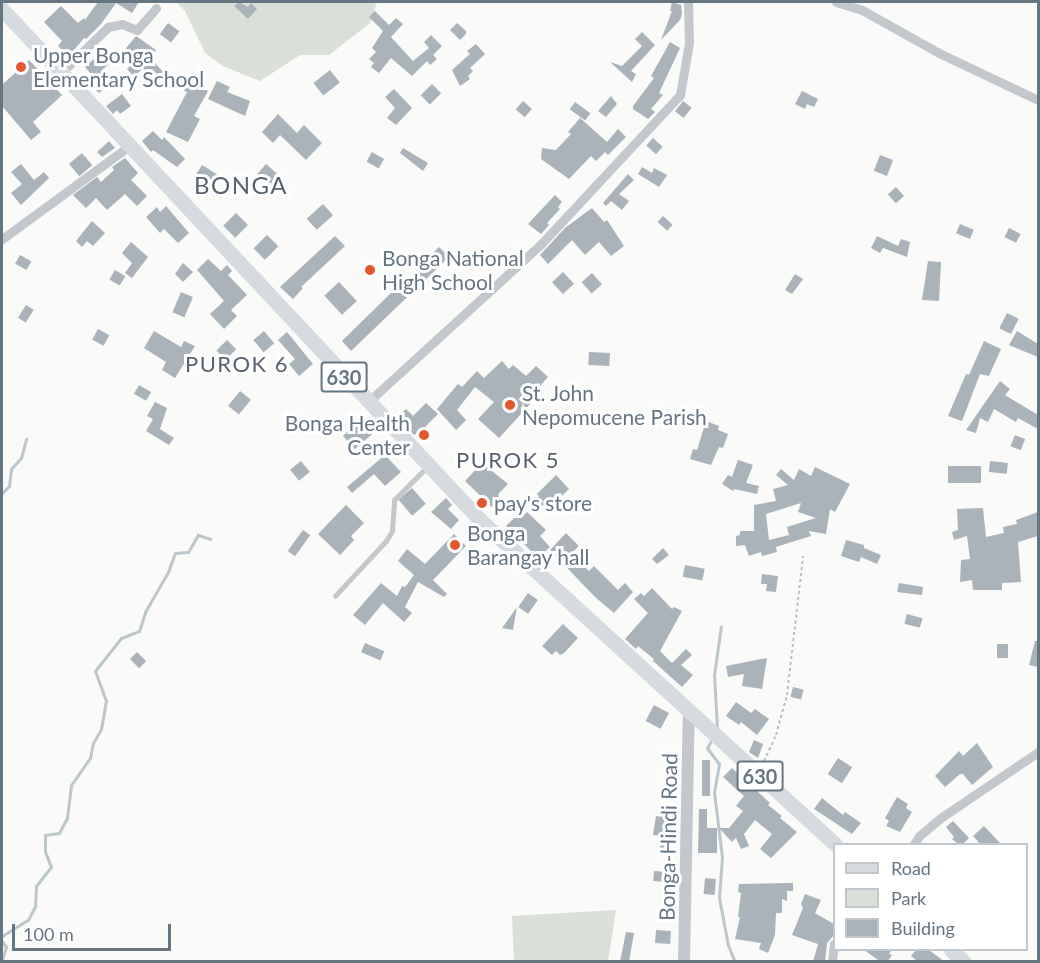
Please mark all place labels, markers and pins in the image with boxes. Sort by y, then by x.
place label: Upper Bonga Elementary School [33,42,205,92]
marker: Upper Bonga Elementary School [14,60,28,74]
place label: Bonga National High School [382,245,524,295]
marker: Bonga National High School [363,263,377,277]
place label: St. John Nepomucene Parish [522,380,707,430]
marker: St. John Nepomucene Parish [503,398,517,412]
place label: Bonga Health Center [285,410,410,460]
marker: Bonga Health Center [415,426,433,444]
place label: pay's store [494,490,592,516]
marker: pay's store [475,496,489,510]
place label: Bonga Barangay hall [467,520,590,570]
marker: Bonga Barangay hall [448,538,462,552]

